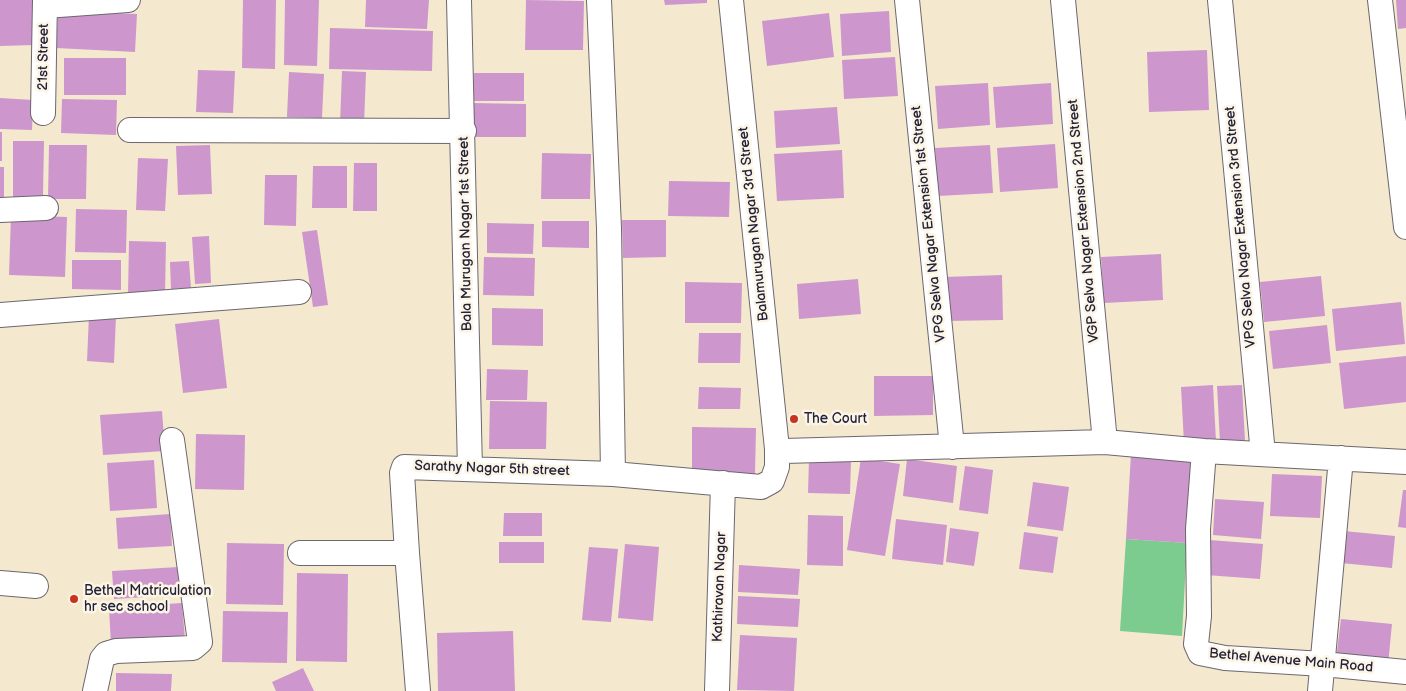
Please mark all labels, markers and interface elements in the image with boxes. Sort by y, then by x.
street label: 21st Street [35,23,53,91]
street label: VGP Selva Nagar Extension 2nd Street [1065,99,1103,343]
street label: VPG Selva Nagar Extension 1st Street [908,105,950,343]
street label: VPG Selva Nagar Extension 3rd Street [1222,105,1260,349]
street label: Balamurugan Nagar 3rd Street [735,126,773,322]
street label: Bala Murugan Nagar 1st Street [456,136,476,332]
place label: The Court [804,411,867,427]
marker: The Court [788,413,800,425]
street label: Sarathy Nagar 5th street [414,458,570,480]
street label: Kathiravan Nagar [710,531,730,643]
place label: Bethel Matriculation hr sec school [84,583,211,616]
marker: Bethel Matriculation hr sec school [68,593,80,605]
street label: Bethel Avenue Main Road [1208,645,1374,677]

